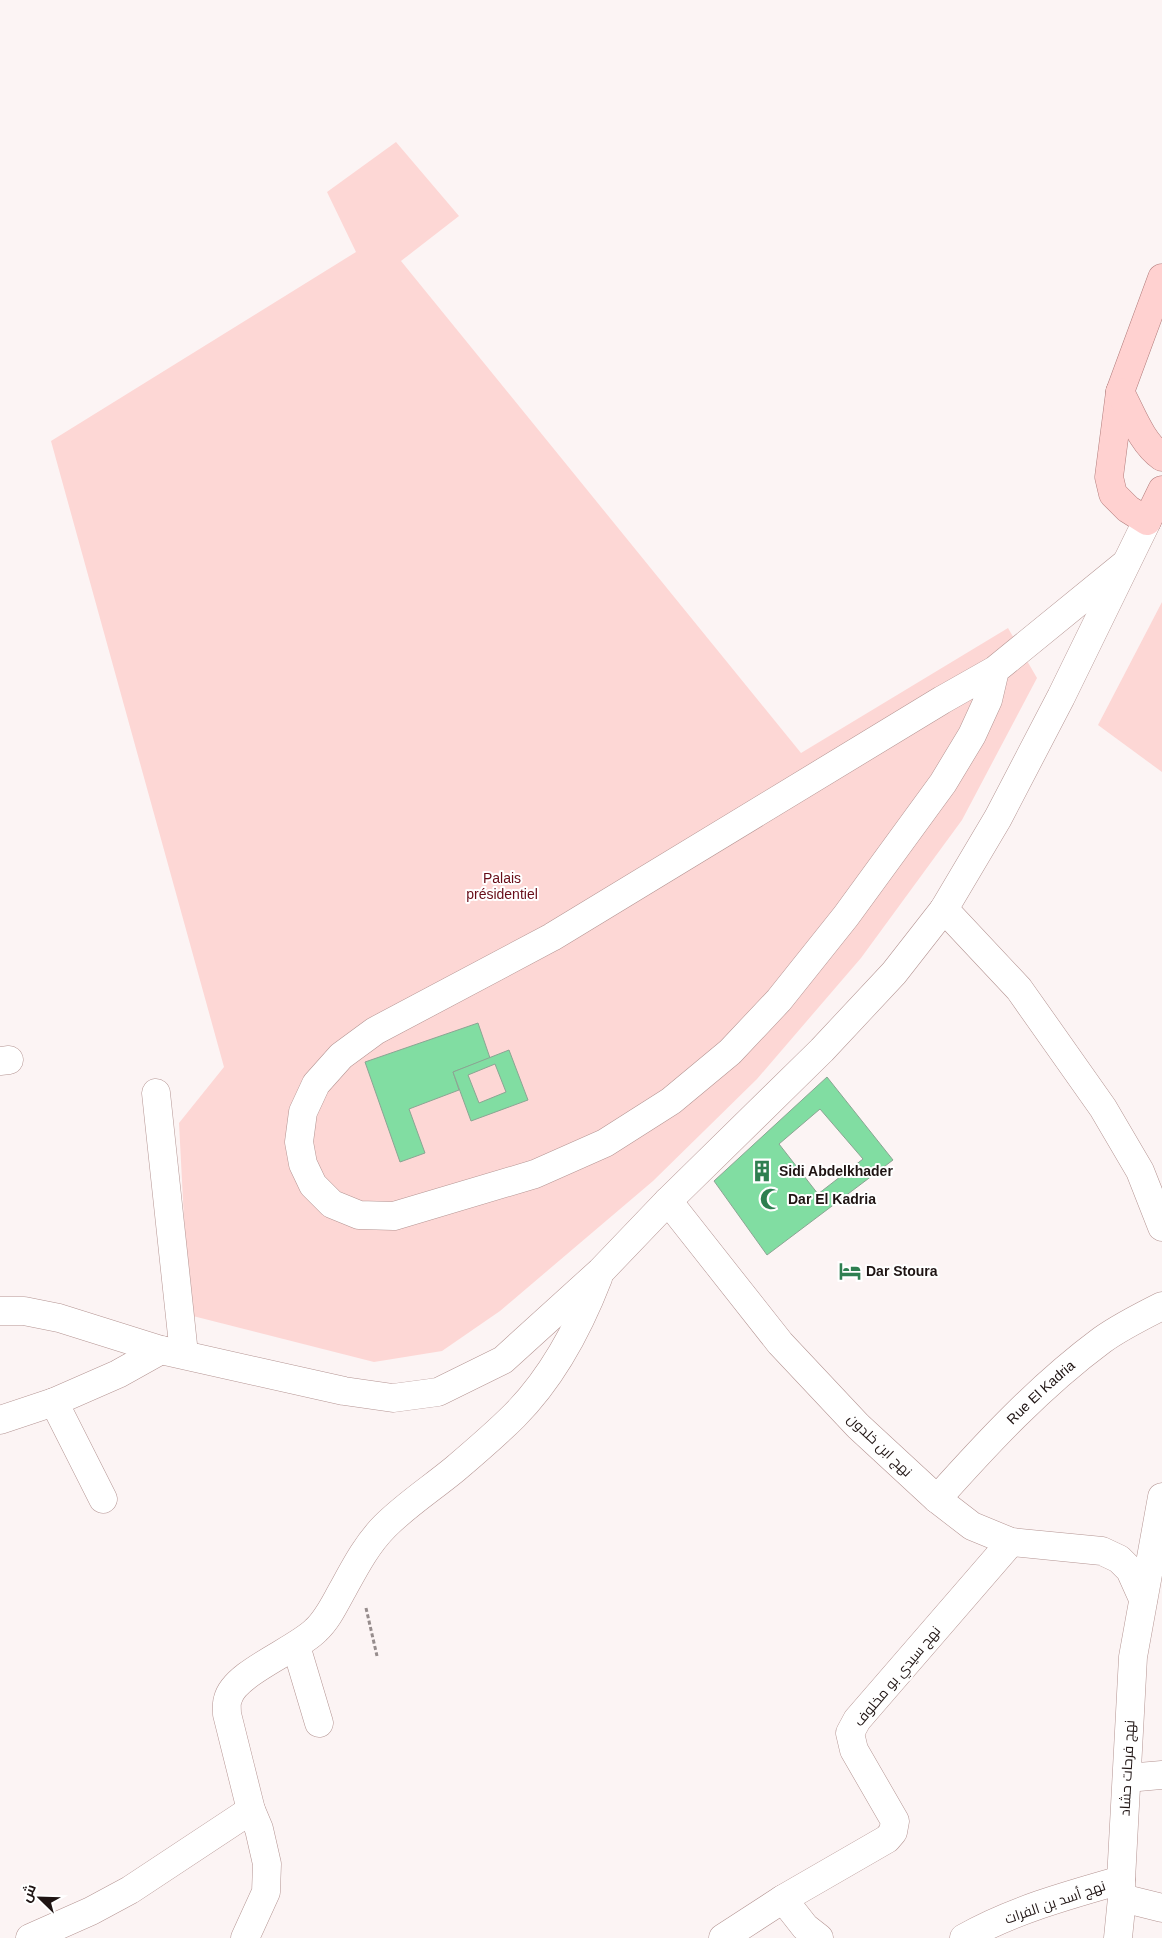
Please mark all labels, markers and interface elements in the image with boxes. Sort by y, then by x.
park label: Palais présidentiel [466,870,538,902]
building icon: Sidi Abdelkhader [749,1158,775,1184]
place label: Sidi Abdelkhader [779,1163,893,1179]
mosque icon: Dar El Kadria [758,1186,784,1212]
place label: Dar El Kadria [788,1191,876,1207]
hotel icon: Dar Stoura [837,1258,863,1284]
place label: Dar Stoura [866,1263,938,1279]
street label: Rue El Kadria [1003,1357,1078,1427]
street label: نهج ابن خلدون [844,1410,916,1480]
street label: نهج سيدي بو مخلوف [851,1623,946,1732]
street label: نهج فرحات حشاد [1117,1720,1138,1816]
north arrow [15,1873,65,1923]
street label: نهج أسد بن الفرات [1002,1876,1108,1928]
text: ش [17,1881,40,1905]

